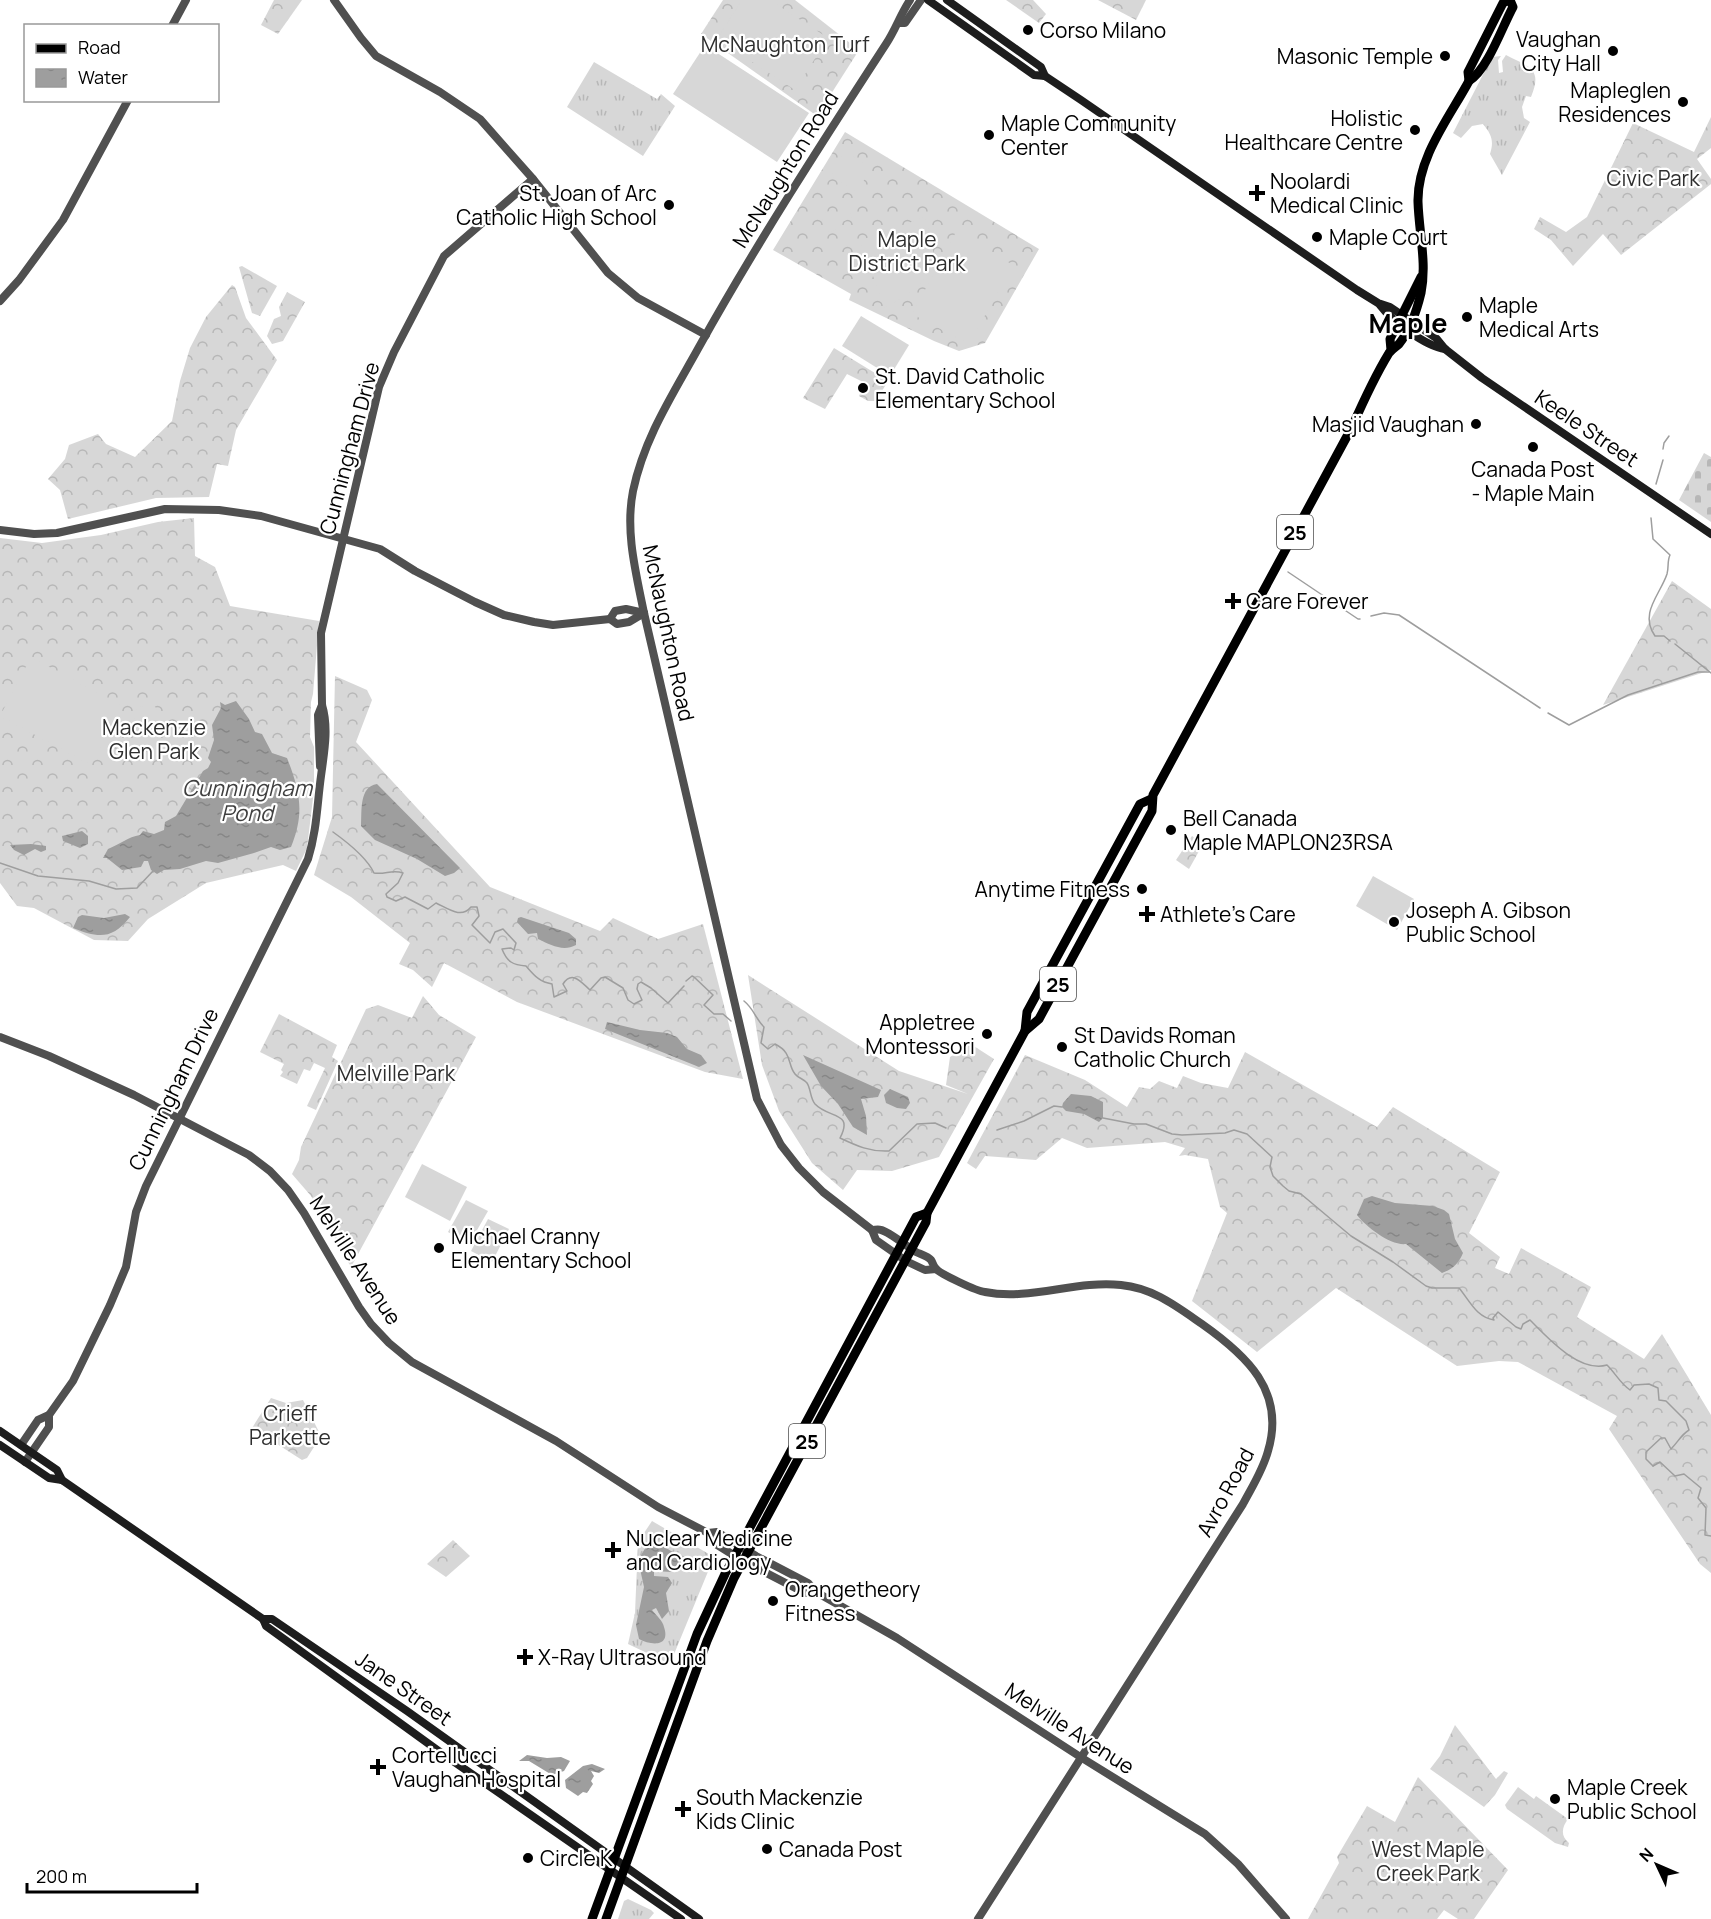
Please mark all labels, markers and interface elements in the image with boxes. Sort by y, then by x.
place label: Corso Milano [1040,16,1166,44]
marker: Corso Milano [1021,23,1035,37]
legend [24,24,219,102]
place label: Vaughan City Hall [1516,25,1601,77]
park label: McNaughton Turf [701,30,870,58]
text: Road [78,35,121,59]
place label: Masonic Temple [1277,42,1433,70]
marker: Vaughan City Hall [1606,44,1620,58]
marker: Masonic Temple [1438,49,1452,63]
text: Water [78,65,128,89]
place label: Mapleglen Residences [1558,76,1671,128]
street label: McNaughton Road [726,85,844,253]
marker: Mapleglen Residences [1676,95,1690,109]
place label: Holistic Healthcare Centre [1225,104,1403,156]
place label: Maple Community Center [1001,109,1176,161]
marker: Holistic Healthcare Centre [1408,123,1422,137]
marker: Maple Community Center [982,128,996,142]
park label: Civic Park [1606,164,1700,192]
place label: Noolardi Medical Clinic [1270,167,1403,219]
place label: St. Joan of Arc Catholic High School [456,179,657,231]
marker: Noolardi Medical Clinic [1248,184,1266,202]
marker: St. Joan of Arc Catholic High School [662,198,676,212]
place label: Maple Court [1329,223,1448,251]
park label: Maple District Park [849,225,966,277]
marker: Maple Court [1310,230,1324,244]
place label: Maple Medical Arts [1479,291,1599,343]
district label: Maple [1368,304,1448,341]
marker: Maple Medical Arts [1460,310,1474,324]
street label: Cunningham Drive [313,359,385,537]
place label: St. David Catholic Elementary School [875,362,1056,414]
marker: St. David Catholic Elementary School [856,381,870,395]
street label: Keele Street [1530,383,1644,473]
place label: Masjid Vaughan [1312,410,1464,438]
marker: Masjid Vaughan [1469,417,1483,431]
marker: Canada Post - Maple Main [1526,440,1540,454]
place label: Canada Post - Maple Main [1471,455,1595,507]
road number: 25 [1277,515,1313,549]
street label: McNaughton Road [637,542,701,724]
place label: Care Forever [1246,587,1369,615]
marker: Care Forever [1224,592,1242,610]
park label: Mackenzie Glen Park [102,713,206,765]
water label: Cunningham Pond [182,773,313,828]
place label: Bell Canada Maple MAPLON23RSA [1183,804,1393,856]
marker: Bell Canada Maple MAPLON23RSA [1164,823,1178,837]
place label: Anytime Fitness [975,875,1130,903]
marker: Anytime Fitness [1135,882,1149,896]
place label: Joseph A. Gibson Public School [1406,896,1571,948]
place label: Athlete's Care [1160,900,1296,928]
marker: Athlete's Care [1138,905,1156,923]
marker: Joseph A. Gibson Public School [1387,915,1401,929]
road number: 25 [1040,967,1076,1001]
street label: Cunningham Drive [122,1003,224,1175]
place label: Appletree Montessori [865,1008,975,1060]
place label: St Davids Roman Catholic Church [1074,1021,1236,1073]
marker: Appletree Montessori [980,1027,994,1041]
marker: St Davids Roman Catholic Church [1055,1040,1069,1054]
park label: Melville Park [337,1059,456,1087]
street label: Melville Avenue [304,1190,408,1330]
place label: Michael Cranny Elementary School [451,1222,632,1274]
marker: Michael Cranny Elementary School [432,1241,446,1255]
park label: Crieff Parkette [249,1399,331,1451]
road number: 25 [789,1424,825,1458]
street label: Avro Road [1190,1443,1260,1541]
place label: Nuclear Medicine and Cardiology [626,1524,793,1576]
marker: Nuclear Medicine and Cardiology [604,1541,622,1559]
place label: Orangetheory Fitness [785,1575,920,1627]
marker: Orangetheory Fitness [766,1594,780,1608]
place label: X-Ray Ultrasound [538,1643,707,1671]
street label: Jane Street [350,1644,458,1732]
marker: X-Ray Ultrasound [516,1648,534,1666]
street label: Melville Avenue [1000,1676,1140,1780]
place label: Cortellucci Vaughan Hospital [392,1741,561,1793]
marker: Cortellucci Vaughan Hospital [369,1758,387,1776]
place label: Maple Creek Public School [1567,1773,1697,1825]
place label: South Mackenzie Kids Clinic [696,1783,863,1835]
marker: Maple Creek Public School [1548,1792,1562,1806]
marker: South Mackenzie Kids Clinic [674,1800,692,1818]
place label: Canada Post [779,1835,903,1863]
park label: West Maple Creek Park [1371,1835,1485,1887]
north arrow [1627,1835,1687,1895]
marker: Canada Post [760,1842,774,1856]
text: N [1634,1843,1658,1866]
place label: Circle K [540,1844,613,1872]
marker: Circle K [521,1851,535,1865]
scale bar [27,1856,196,1894]
text: 200 m [36,1864,87,1888]

